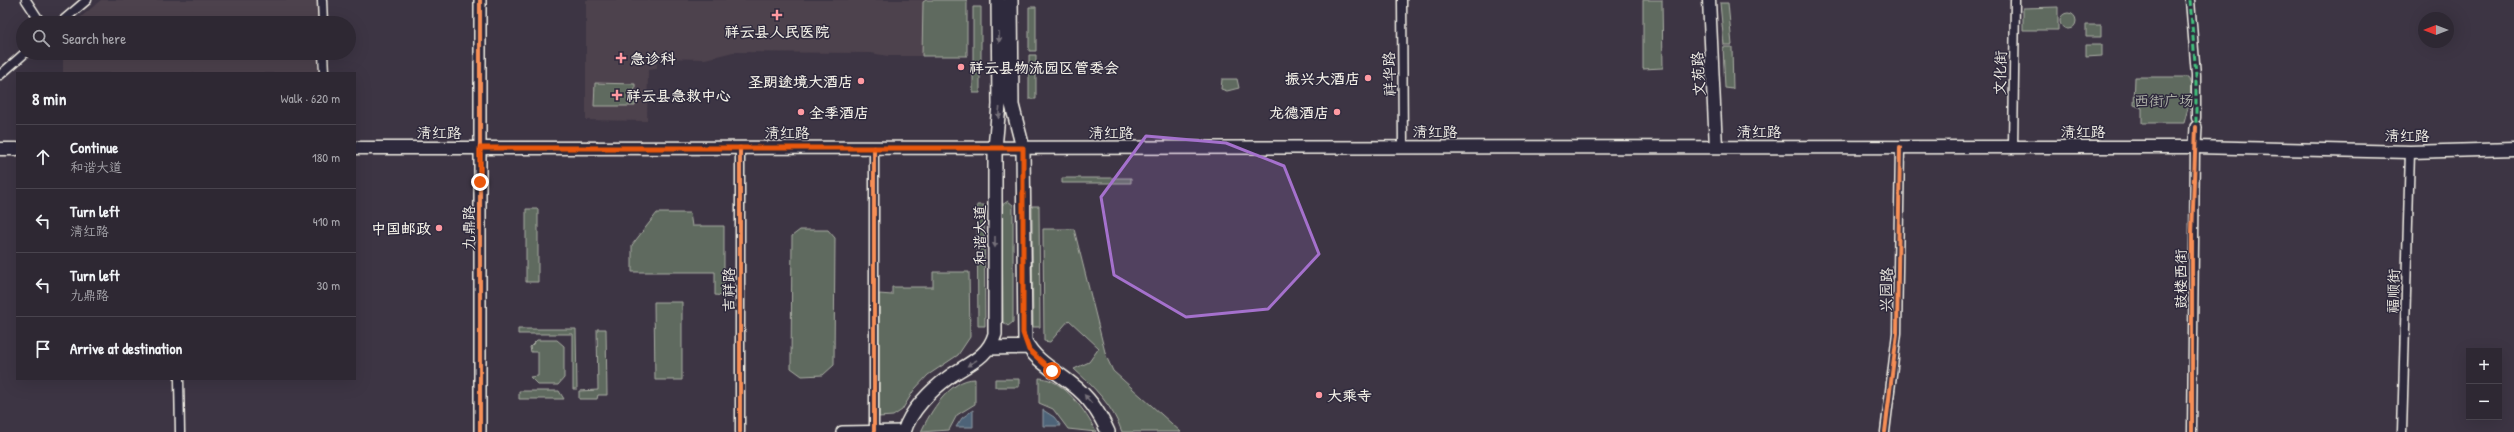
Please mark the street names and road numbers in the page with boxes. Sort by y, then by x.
street label: 文化街 [1989,50,2011,96]
street label: 祥华路 [1378,51,1400,97]
street label: 文苑路 [1686,51,1710,97]
street label: 清红路 [1412,121,1458,142]
street label: 清红路 [1736,121,1782,142]
street label: 清红路 [2060,121,2106,142]
street label: 清红路 [416,122,462,143]
street label: 清红路 [764,122,810,143]
street label: 清红路 [1088,122,1134,143]
street label: 清红路 [2384,125,2430,146]
street label: 九鼎路 [458,205,479,251]
street label: 和谐大道 [969,205,990,265]
street label: 鼓楼西街 [2170,249,2191,309]
street label: 吉祥路 [718,267,739,313]
street label: 兴园路 [1875,267,1897,313]
street label: 福顺街 [2382,268,2404,314]

